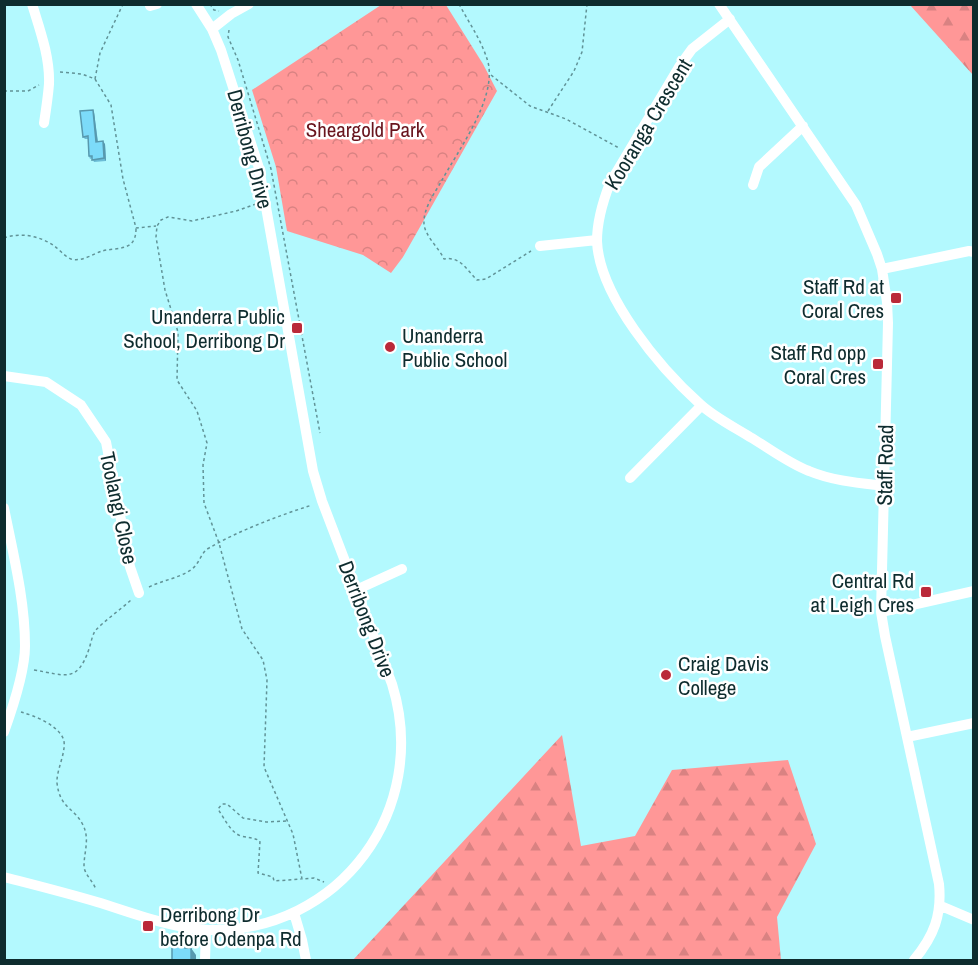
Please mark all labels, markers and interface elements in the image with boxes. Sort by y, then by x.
street label: Kooranga Crescent [597,53,699,195]
street label: Derribong Drive [220,86,280,212]
park label: Sheargold Park [306,115,425,144]
place label: Staff Rd at Coral Cres [802,272,884,325]
marker: Staff Rd at Coral Cres [889,291,903,305]
place label: Unanderra Public School, Derribong Dr [123,302,285,355]
marker: Unanderra Public School, Derribong Dr [290,321,304,335]
place label: Unanderra Public School [402,321,507,374]
place label: Staff Rd opp Coral Cres [771,338,866,391]
marker: Unanderra Public School [383,340,397,354]
marker: Staff Rd opp Coral Cres [871,357,885,371]
street label: Staff Road [870,424,900,506]
street label: Toolangi Close [93,449,145,567]
street label: Derribong Drive [332,557,402,681]
place label: Central Rd at Leigh Cres [811,566,914,619]
marker: Central Rd at Leigh Cres [919,585,933,599]
place label: Craig Davis College [678,649,769,702]
marker: Craig Davis College [659,668,673,682]
place label: Derribong Dr before Odenpa Rd [160,900,302,953]
marker: Derribong Dr before Odenpa Rd [141,919,155,933]

